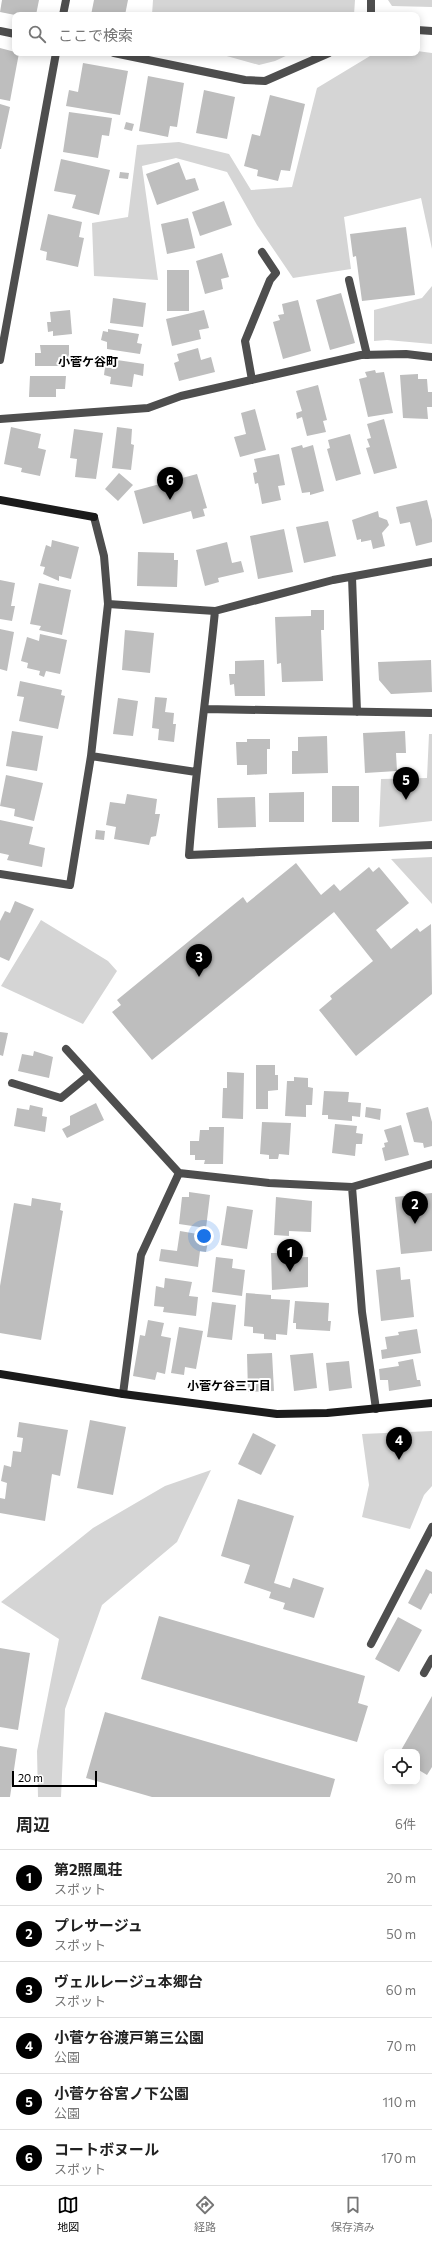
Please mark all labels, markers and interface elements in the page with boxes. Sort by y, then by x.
search box [12,12,420,56]
icon: search [26,23,48,45]
text: ここで検索 [58,26,133,44]
district label: 小菅ケ谷町 [58,354,118,368]
pin: 6 [157,467,183,500]
pin: 5 [393,767,419,800]
pin: 3 [186,944,212,977]
pin: 2 [402,1191,428,1224]
your location [194,1226,214,1246]
pin: 1 [277,1239,303,1272]
district label: 小菅ケ谷三丁目 [187,1378,271,1392]
pin: 4 [386,1427,412,1460]
map controls [384,1749,420,1785]
button: locate [384,1749,420,1785]
scale bar [12,1769,97,1788]
text: 20 m [18,1771,43,1784]
text: 周辺 [16,1814,50,1835]
text: 6件 [395,1816,416,1832]
text: 第2照風荘 [54,1860,123,1878]
text: 1 [26,1870,32,1886]
text: 20 m [387,1870,416,1886]
text: スポット [54,1881,106,1897]
text: プレサージュ [54,1916,143,1934]
text: 2 [25,1926,33,1942]
text: 50 m [386,1926,416,1942]
text: スポット [54,1937,106,1953]
text: ヴェルレージュ本郷台 [54,1972,203,1990]
text: 3 [25,1982,33,1998]
text: 60 m [386,1982,416,1998]
text: スポット [54,1993,106,2009]
text: 小菅ケ谷渡戸第三公園 [54,2028,204,2046]
text: 4 [25,2038,33,2054]
text: 70 m [387,2038,416,2054]
text: 公園 [54,2049,80,2065]
text: 小菅ケ谷宮ノ下公園 [54,2084,189,2102]
text: 5 [25,2094,33,2110]
text: 110 m [383,2094,416,2110]
text: 公園 [54,2105,80,2121]
text: コートボヌール [54,2140,159,2158]
text: 6 [25,2150,33,2166]
text: 170 m [381,2150,416,2166]
text: スポット [54,2161,106,2177]
tab: 地図 [57,2194,79,2234]
tab: 経路 [194,2194,216,2234]
tab: 保存済み [331,2194,375,2234]

